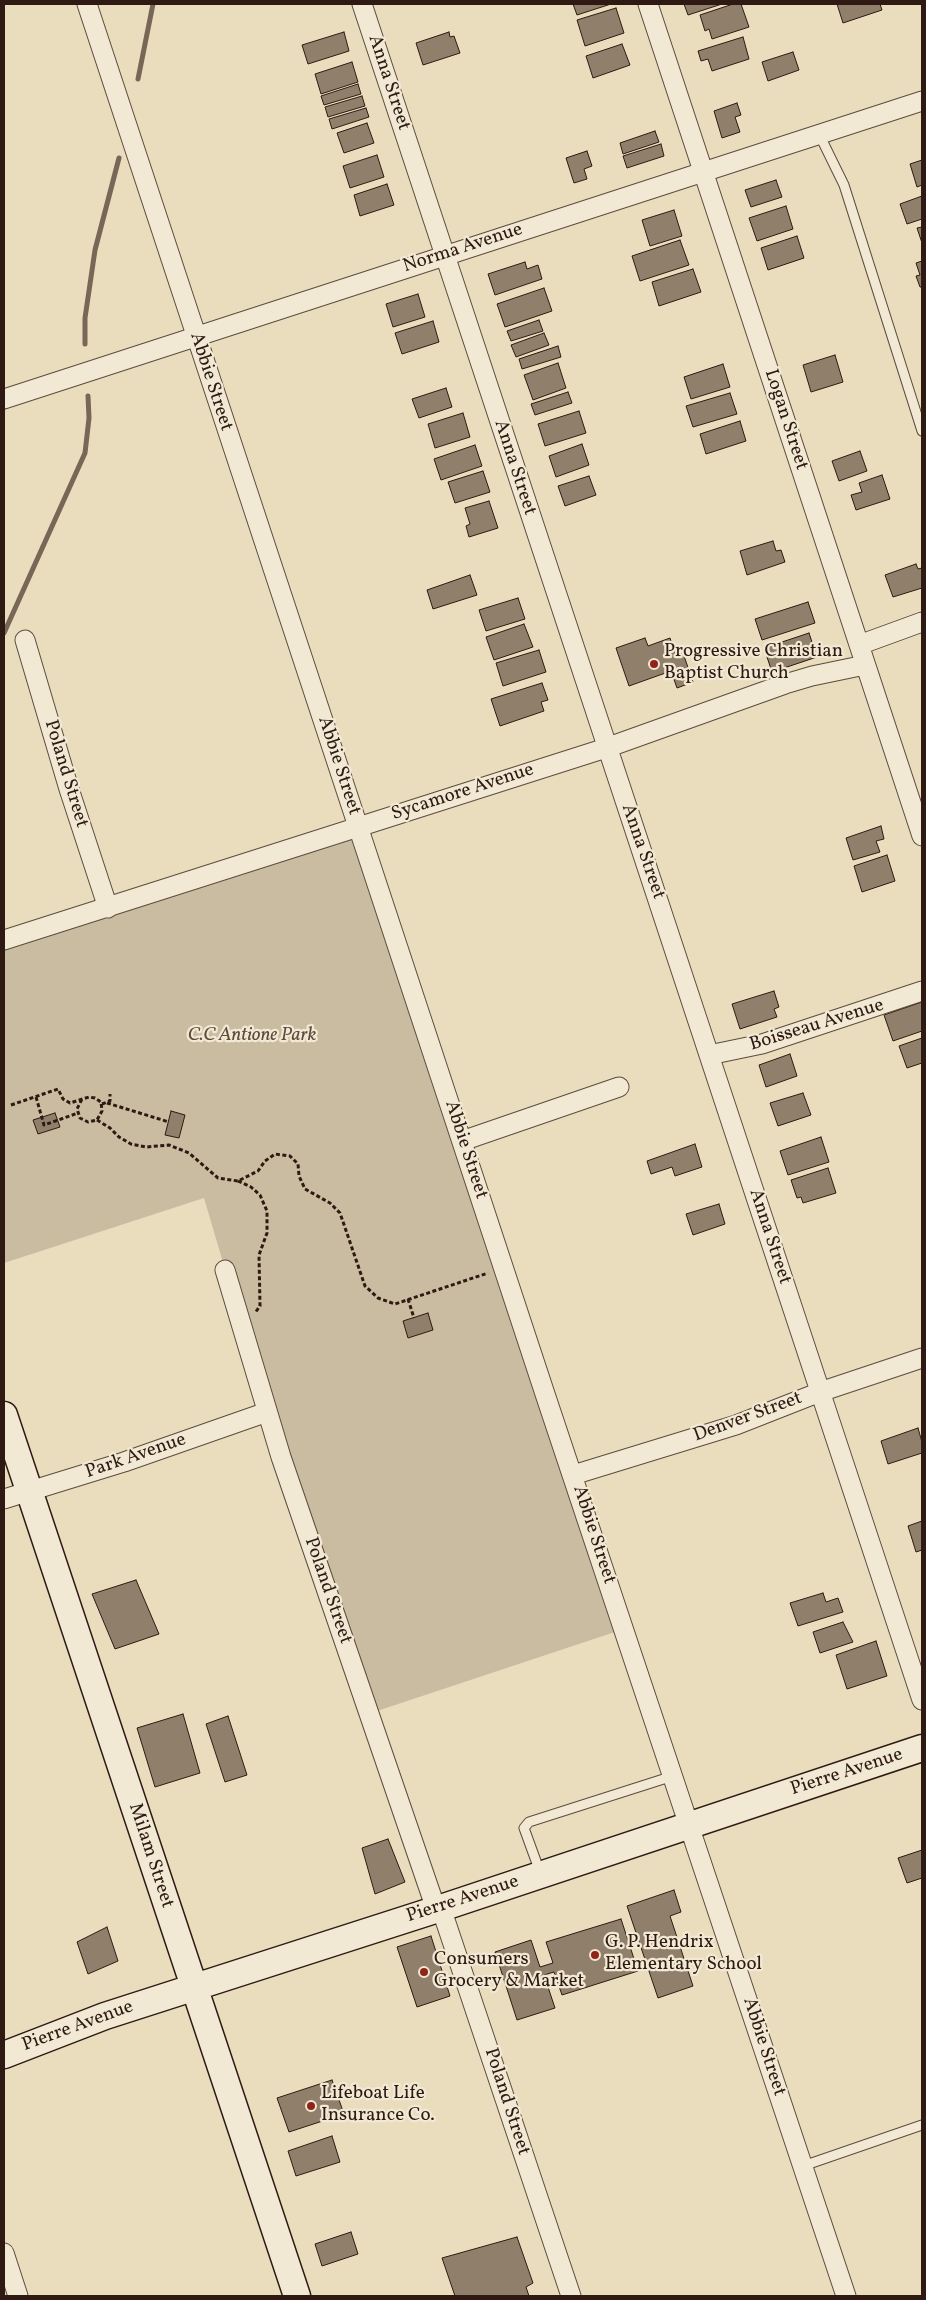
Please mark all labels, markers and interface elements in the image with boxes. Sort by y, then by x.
street label: Anna Street [362,32,414,134]
street label: Norma Avenue [400,219,526,279]
street label: Abbie Street [183,330,237,434]
street label: Logan Street [758,367,812,473]
street label: Anna Street [488,417,540,519]
place label: Progressive Christian Baptist Church [664,642,843,686]
marker: Progressive Christian Baptist Church [648,658,660,670]
street label: Abbie Street [311,714,365,818]
street label: Poland Street [38,717,92,831]
street label: Sycamore Avenue [389,759,537,827]
street label: Anna Street [615,801,669,903]
street label: Boisseau Avenue [747,995,887,1057]
park label: C.C Antione Park [188,1026,316,1048]
street label: Abbie Street [438,1098,492,1202]
street label: Anna Street [743,1186,795,1288]
street label: Denver Street [691,1388,805,1448]
street label: Park Avenue [83,1429,189,1485]
street label: Abbie Street [566,1483,620,1587]
street label: Poland Street [298,1535,356,1647]
street label: Pierre Avenue [788,1744,906,1802]
street label: Milam Street [122,1801,178,1911]
street label: Pierre Avenue [404,1871,522,1929]
place label: G. P. Hendrix Elementary School [605,1933,762,1977]
marker: G. P. Hendrix Elementary School [589,1949,601,1961]
place label: Consumers Grocery & Market [434,1950,584,1994]
marker: Consumers Grocery & Market [418,1966,430,1978]
street label: Abbie Street [736,1995,790,2099]
street label: Pierre Avenue [19,1996,137,2058]
street label: Poland Street [478,2046,534,2158]
place label: Lifeboat Life Insurance Co. [321,2084,435,2128]
marker: Lifeboat Life Insurance Co. [305,2100,317,2112]

